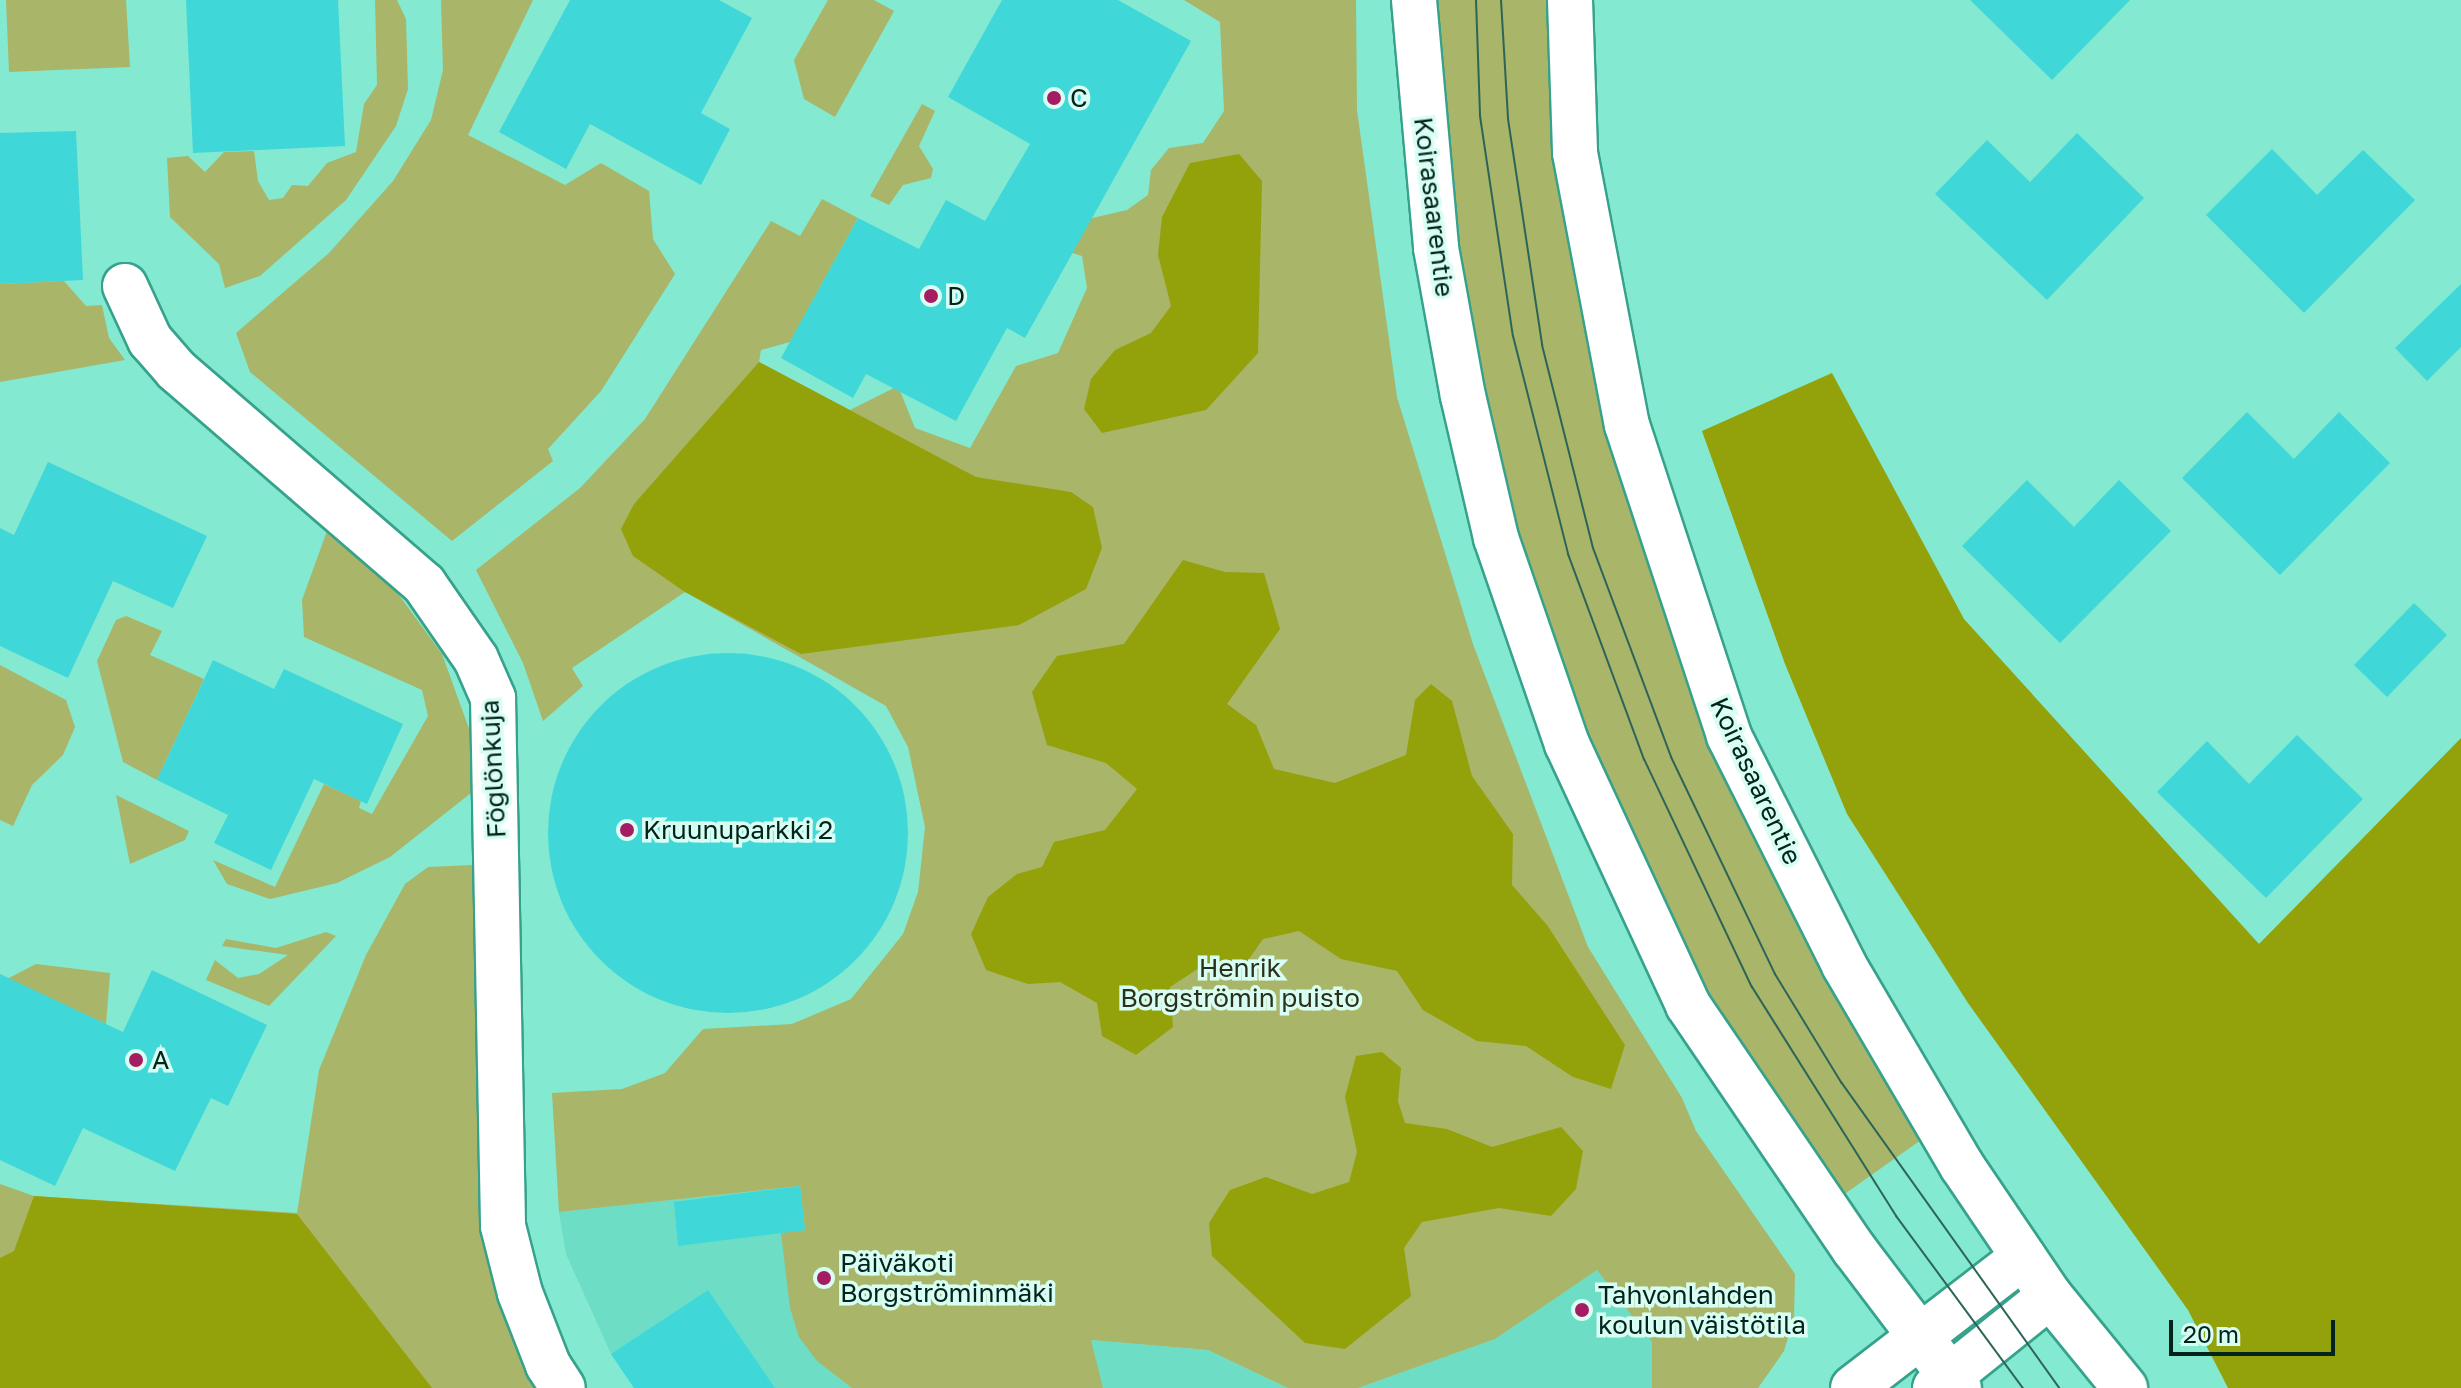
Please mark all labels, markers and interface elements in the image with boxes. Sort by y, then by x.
place label: C [1070,82,1088,114]
marker: C [1045,89,1063,107]
street label: Koirasaarentie [1407,115,1461,299]
place label: D [947,280,965,312]
marker: D [922,287,940,305]
street label: Koirasaarentie [1704,692,1808,870]
street label: Föglönkuja [474,699,512,839]
place label: Kruunuparkki 2 [643,814,833,846]
marker: Kruunuparkki 2 [618,821,636,839]
park label: Henrik Borgströmin puisto [1120,952,1360,1014]
place label: A [152,1044,169,1076]
marker: A [127,1051,145,1069]
place label: Päiväkoti Borgströminmäki [840,1247,1054,1308]
marker: Päiväkoti Borgströminmäki [815,1269,833,1287]
place label: Tahvonlahden koulun väistötila [1598,1279,1806,1340]
marker: Tahvonlahden koulun väistötila [1573,1301,1591,1319]
scale bar [2173,1304,2339,1354]
text: 20 m [2183,1319,2239,1348]

